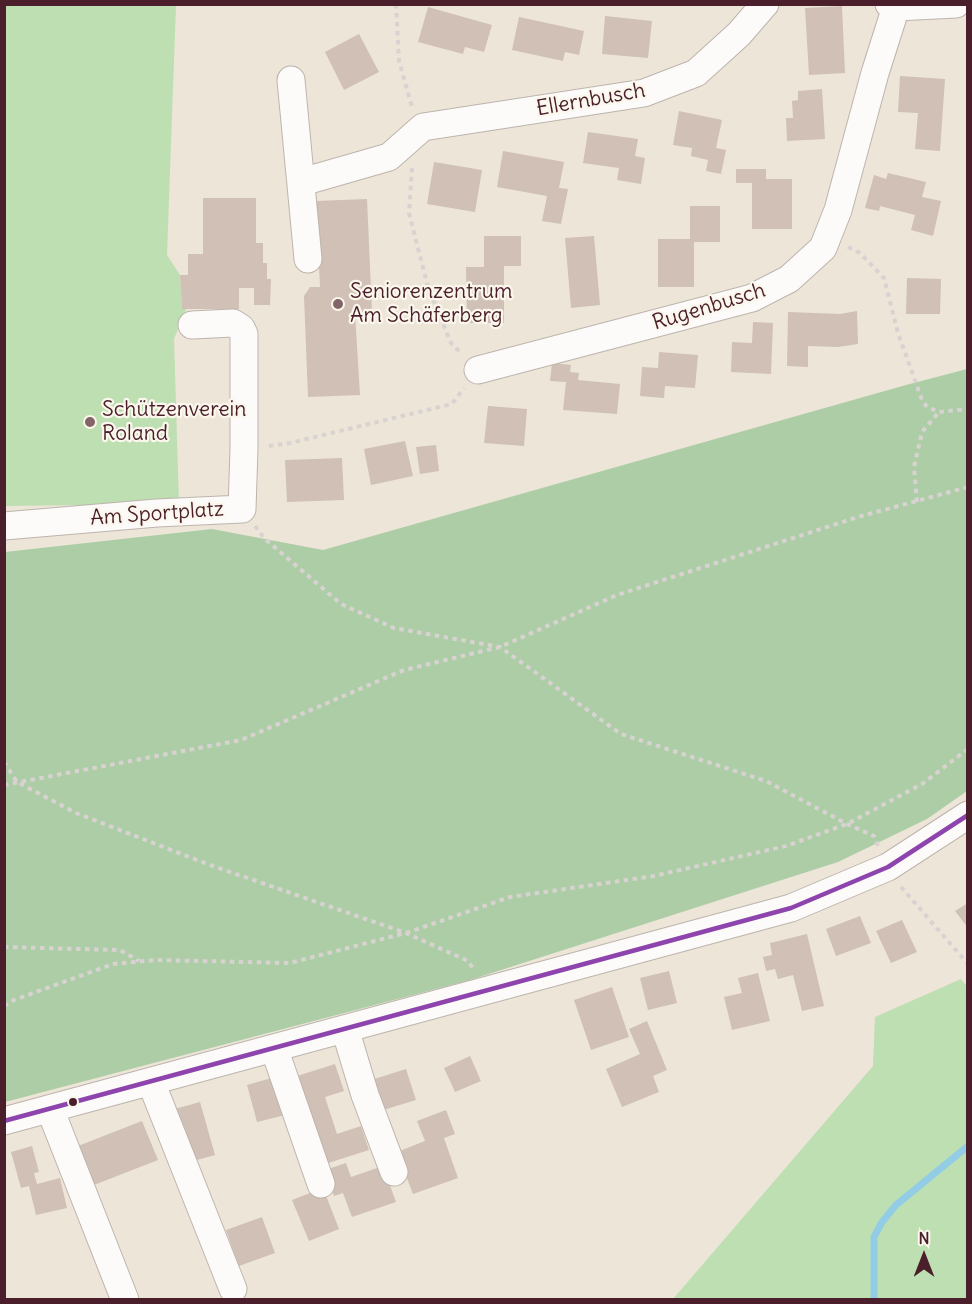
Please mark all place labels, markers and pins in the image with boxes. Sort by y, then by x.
place label: Seniorenzentrum Am Schäferberg [350,279,512,329]
marker: Seniorenzentrum Am Schäferberg [331,297,345,311]
place label: Schützenverein Roland [102,397,246,447]
marker: Schützenverein Roland [83,415,97,429]
unlabelled marker [67,1096,79,1108]

